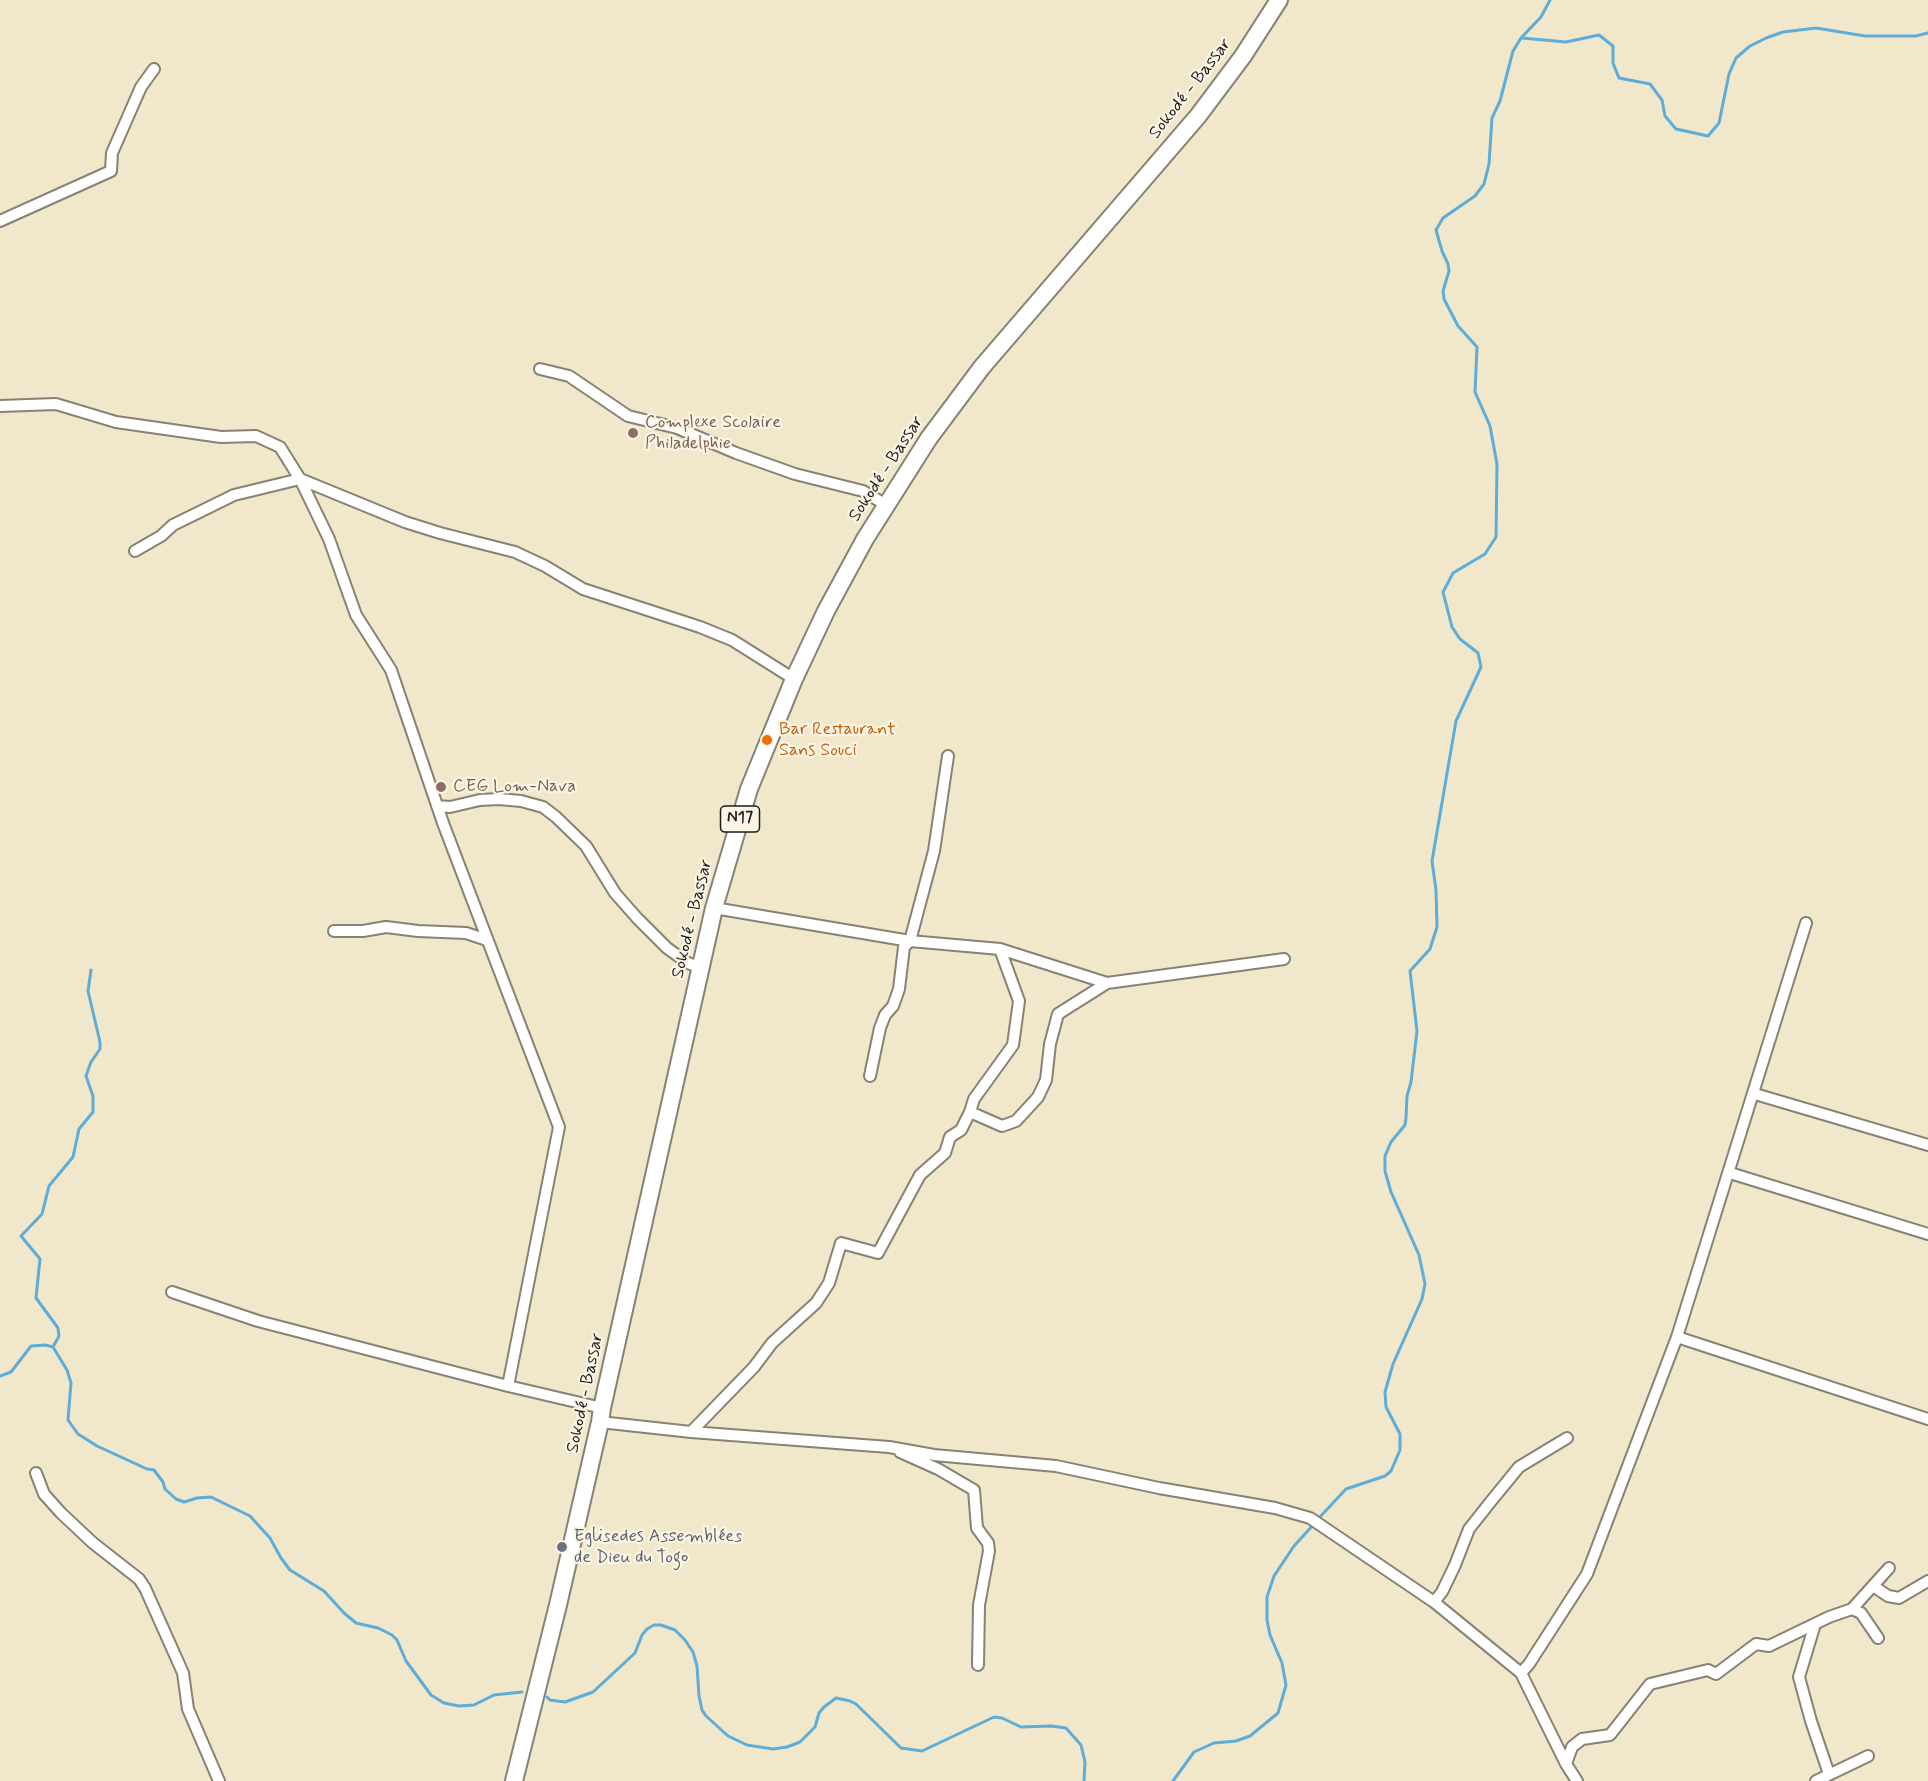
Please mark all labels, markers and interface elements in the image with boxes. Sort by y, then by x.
street label: Sokodé - Bassar [1145,34,1237,144]
place label: Complexe Scolaire Philadelphie [645,412,781,454]
street label: Sokodé - Bassar [845,412,929,526]
marker: Complexe Scolaire Philadelphie [626,426,640,440]
place label: Bar Restaurant Sans Souci [779,719,896,762]
marker: Bar Restaurant Sans Souci [760,733,774,747]
place label: CEG Lom-Nava [453,776,576,798]
marker: CEG Lom-Nava [434,780,448,794]
road number: N17 [720,806,760,832]
street label: Sokodé - Bassar [668,857,718,981]
street label: Sokodé - Bassar [563,1331,609,1455]
place label: Eglisedes Assemblées de Dieu du Togo [574,1526,742,1568]
marker: Eglisedes Assemblées de Dieu du Togo [555,1540,569,1554]

